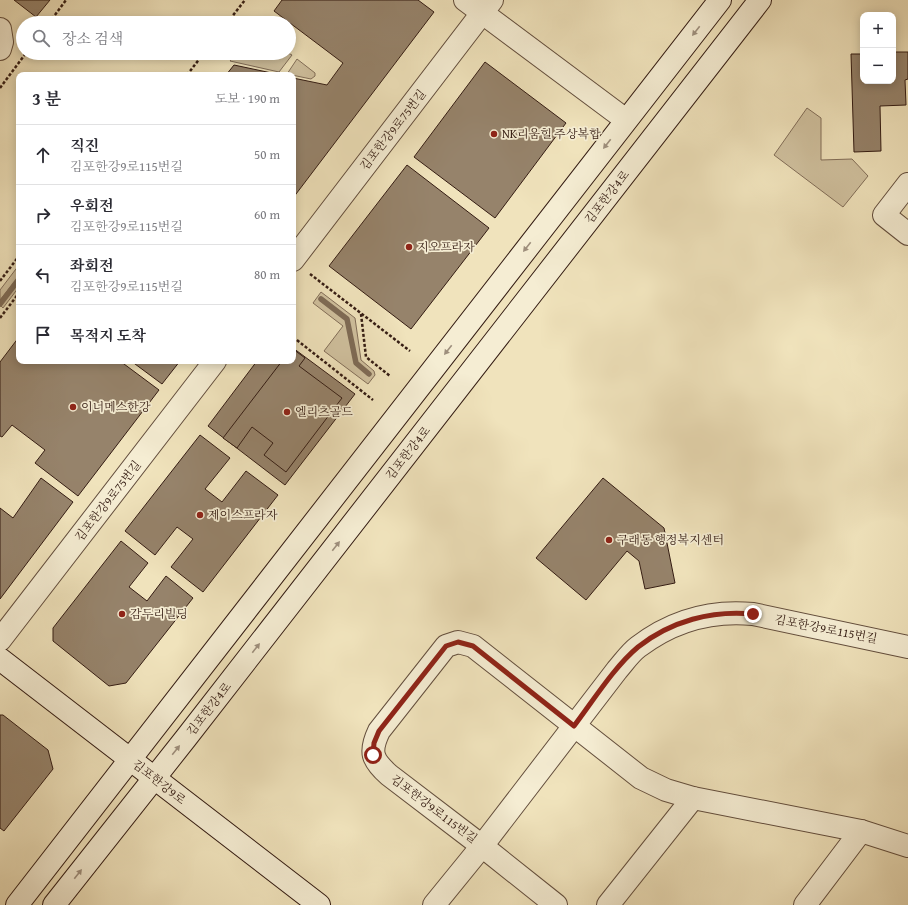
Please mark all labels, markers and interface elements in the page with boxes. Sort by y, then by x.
map controls [860,12,896,84]
button: + [860,12,896,48]
search box [16,16,296,60]
one-way arrow [691,25,700,36]
icon: search [30,27,52,49]
text: 장소 검색 [62,28,123,49]
button: − [860,48,896,84]
text: 3 분 [32,86,61,111]
street label: 김포한강9로75번길 [356,86,430,174]
text: 도보 · 190 m [215,89,280,108]
place label: NK리움힐 주상복합 [502,125,601,142]
marker: NK리움힐 주상복합 [489,129,499,139]
text: 직진 [70,135,99,156]
one-way arrow [603,138,611,149]
icon: ahead [32,144,54,166]
text: 50 m [254,145,280,164]
text: 김포한강9로115번길 [70,157,183,176]
street label: 김포한강4로 [580,166,633,227]
text: 우회전 [70,195,113,216]
icon: right [32,204,54,226]
text: 60 m [254,205,280,224]
text: 김포한강9로115번길 [70,217,183,236]
place label: 지오프라자 [417,238,475,255]
one-way arrow [523,241,532,252]
marker: 지오프라자 [404,242,414,252]
text: 좌회전 [70,255,113,276]
icon: left [32,264,54,286]
text: 80 m [254,265,280,284]
text: 김포한강9로115번길 [70,277,183,296]
icon: arrive [32,324,54,346]
text: 목적지 도착 [70,325,146,346]
one-way arrow [444,344,452,355]
place label: 이너메스한강 [81,398,151,415]
marker: 이너메스한강 [68,402,78,412]
place label: 엘리츠골드 [295,403,353,420]
marker: 엘리츠골드 [282,407,292,417]
street label: 김포한강4로 [381,422,434,483]
street label: 김포한강9로75번길 [71,457,145,545]
place label: 제이스프라자 [208,506,278,523]
marker: 제이스프라자 [195,510,205,520]
place label: 구래동 행정복지센터 [617,531,724,548]
marker: 구래동 행정복지센터 [604,535,614,545]
one-way arrow [332,540,340,551]
place label: 감두리빌딩 [130,605,188,622]
route end [744,605,762,623]
marker: 감두리빌딩 [117,609,127,619]
street label: 김포한강9로115번길 [773,610,879,647]
one-way arrow [252,643,260,654]
street label: 김포한강4로 [182,678,235,739]
one-way arrow [171,745,180,756]
route start [364,746,382,764]
street label: 김포한강9로 [129,755,190,808]
street label: 김포한강9로115번길 [388,770,481,847]
one-way arrow [74,869,82,880]

